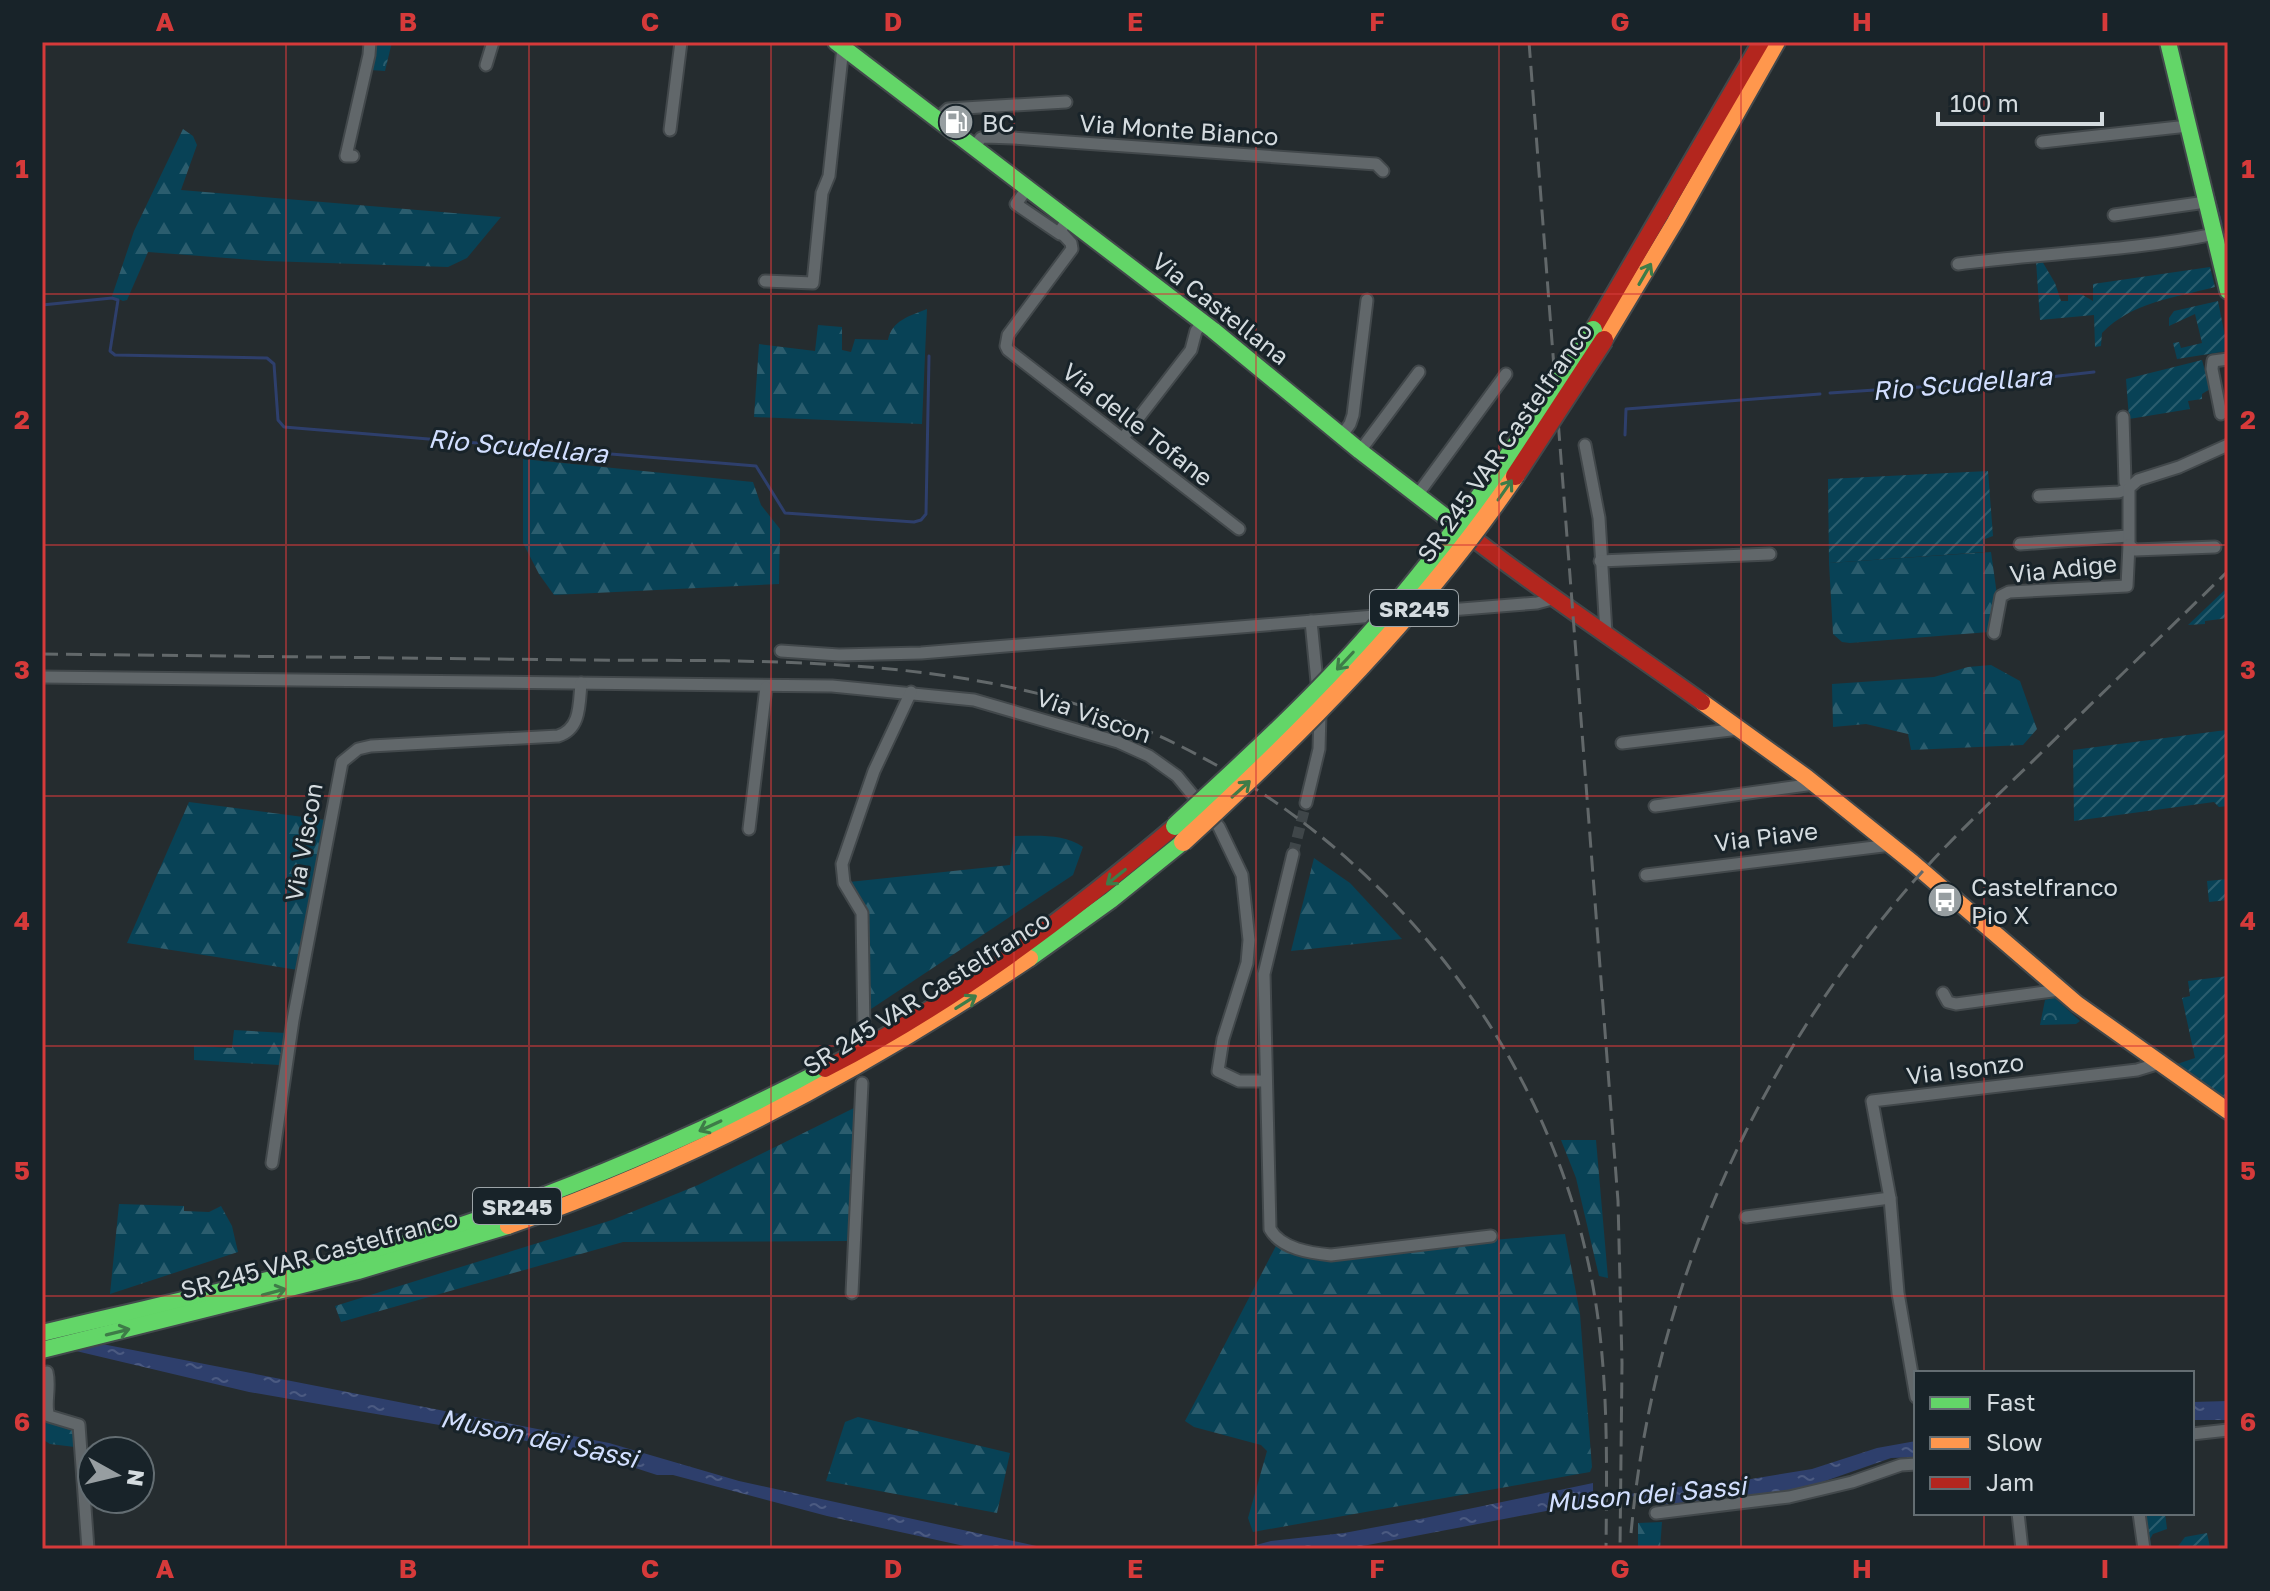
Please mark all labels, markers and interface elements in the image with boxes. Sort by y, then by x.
text: A [156,6,175,37]
text: B [399,6,417,37]
text: C [641,6,659,37]
text: D [884,6,902,37]
text: E [1127,6,1143,37]
text: F [1369,6,1385,37]
text: G [1610,6,1630,37]
text: H [1852,6,1872,37]
text: I [2101,6,2109,37]
scale bar [1938,76,2102,126]
text: 100 m [1950,88,2019,117]
fuel station icon: BC [937,103,975,141]
place label: BC [982,108,1014,137]
street label: Via Monte Bianco [1078,108,1280,150]
text: 1 [15,153,29,184]
text: 1 [2241,153,2255,184]
street label: Via Castellana [1147,246,1295,370]
one-way arrow [1637,263,1653,286]
street label: SR 245 VAR Castelfranco [1410,317,1598,567]
street label: Via delle Tofane [1057,356,1219,492]
water label: Rio Scudellara [1871,360,2054,406]
text: 2 [14,404,30,435]
text: 2 [2240,404,2256,435]
water label: Rio Scudellara [427,423,610,469]
one-way arrow [1497,479,1513,501]
street label: Via Adige [2008,548,2118,588]
road number: SR245 [1370,590,1458,626]
one-way arrow [1336,651,1355,670]
text: 3 [14,654,30,685]
text: 3 [2240,654,2256,685]
street label: Via Viscon [1033,682,1155,748]
street label: Via Viscon [278,781,328,903]
one-way arrow [1230,781,1250,799]
street label: Via Piave [1713,815,1819,857]
one-way arrow [1106,868,1127,886]
place label: Castelfranco Pio X [1971,872,2118,929]
bus stop icon: Castelfranco Pio X [1926,881,1964,919]
street label: SR 245 VAR Castelfranco [797,904,1055,1080]
text: 4 [14,905,30,936]
text: 4 [2240,905,2256,936]
one-way arrow [954,993,977,1009]
street label: Via Isonzo [1905,1046,2025,1090]
one-way arrow [699,1119,723,1134]
text: 5 [14,1155,30,1186]
text: 5 [2240,1155,2256,1186]
road number: SR245 [473,1188,561,1224]
street label: SR 245 VAR Castelfranco [177,1202,461,1304]
one-way arrow [260,1284,286,1299]
one-way arrow [104,1323,130,1338]
legend [1914,1371,2194,1515]
text: Fast [1986,1387,2036,1416]
water label: Muson dei Sassi [438,1402,643,1475]
text: 6 [14,1406,30,1437]
text: 6 [2240,1406,2256,1437]
text: Slow [1986,1427,2042,1456]
north arrow [76,1435,156,1515]
text: Jam [1986,1467,2034,1496]
text: N [122,1468,151,1488]
water label: Muson dei Sassi [1545,1470,1750,1518]
text: A [156,1553,175,1584]
text: B [399,1553,417,1584]
text: C [641,1553,659,1584]
text: D [884,1553,902,1584]
text: E [1127,1553,1143,1584]
text: F [1369,1553,1385,1584]
text: G [1610,1553,1630,1584]
text: H [1852,1553,1872,1584]
text: I [2101,1553,2109,1584]

